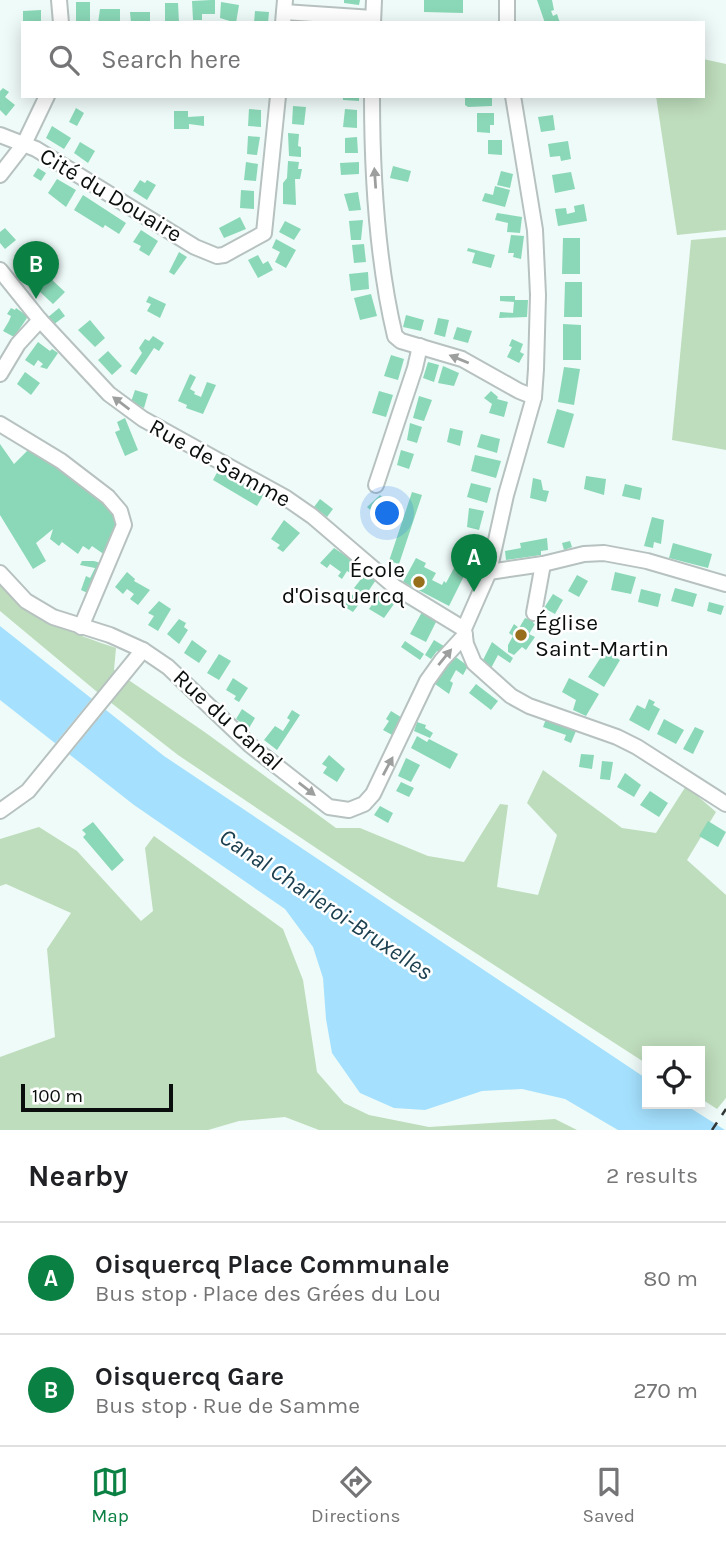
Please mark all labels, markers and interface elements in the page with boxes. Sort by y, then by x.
search box [21,21,705,98]
icon: search [45,41,83,79]
text: Search here [101,44,241,75]
street label: Cité du Douaire [35,142,187,248]
one-way arrow [369,167,380,189]
pin: B [13,241,59,299]
one-way arrow [448,354,469,365]
one-way arrow [112,396,130,410]
street label: Rue de Samme [145,413,295,513]
your location [370,496,404,530]
pin: A [451,534,497,592]
place label: École d'Oisquercq [282,556,405,609]
marker: École d'Oisquercq [411,574,427,590]
place label: Église Saint-Martin [535,609,669,662]
marker: Église Saint-Martin [513,627,529,643]
one-way arrow [437,649,452,666]
street label: Rue du Canal [168,664,288,776]
one-way arrow [382,756,394,776]
one-way arrow [297,782,315,797]
water label: Canal Charleroi-Bruxelles [214,822,438,986]
map controls [642,1046,705,1109]
button: locate [642,1046,705,1109]
scale bar [21,1081,173,1113]
text: 100 m [32,1085,83,1107]
text: Nearby [28,1158,128,1194]
text: 2 results [606,1162,698,1189]
text: Oisquercq Place Communale [95,1249,450,1280]
text: A [44,1265,58,1292]
text: 80 m [643,1265,698,1292]
text: Bus stop · Place des Grées du Lou [95,1280,441,1307]
text: Oisquercq Gare [95,1361,284,1392]
text: B [44,1377,58,1404]
text: 270 m [633,1377,698,1404]
text: Bus stop · Rue de Samme [95,1392,360,1419]
tab: Map [91,1463,129,1527]
tab: Directions [311,1463,400,1527]
tab: Saved [582,1463,635,1527]

